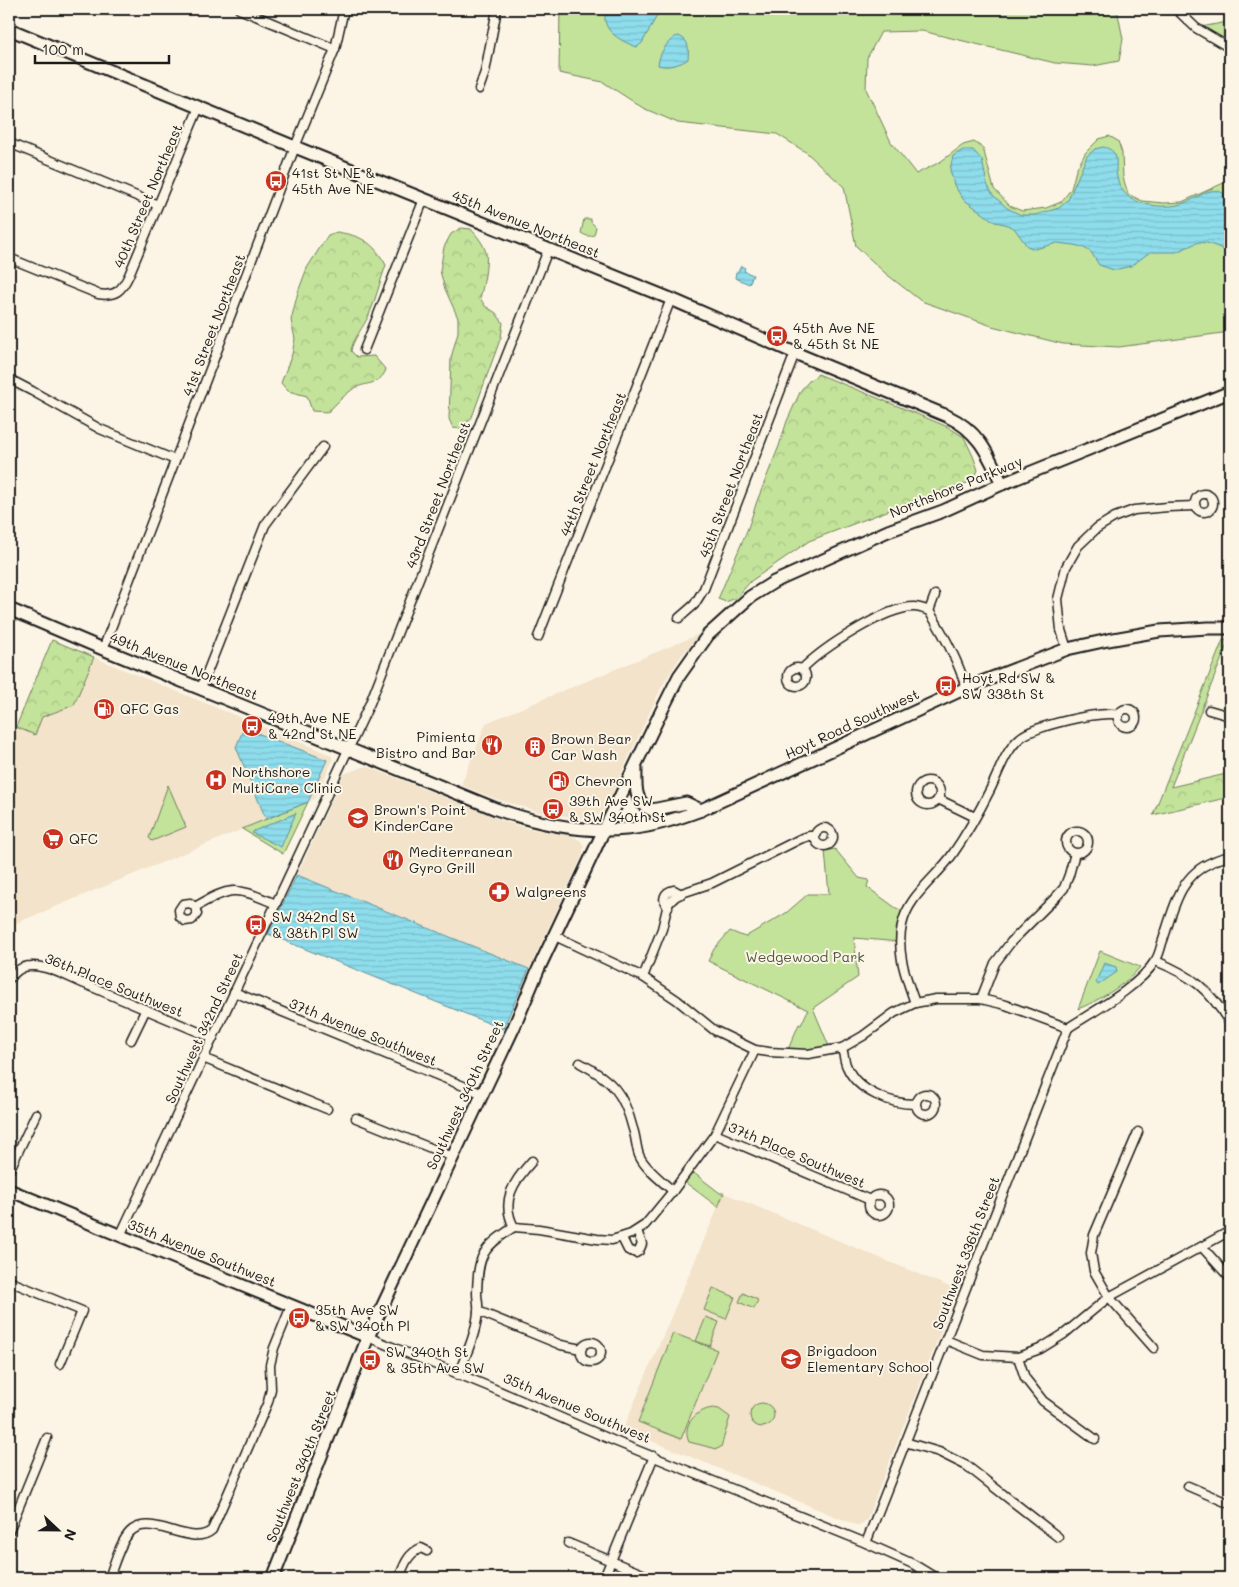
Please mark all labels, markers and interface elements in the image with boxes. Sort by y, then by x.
scale bar [35,32,169,64]
text: 100 m [42,39,84,59]
street label: 40th Street Northeast [109,121,186,271]
place label: 41st St NE & 45th Ave NE [292,163,375,198]
bus stop icon: 41st St NE & 45th Ave NE [264,169,288,193]
street label: 45th Avenue Northeast [449,185,603,262]
street label: 41st Street Northeast [178,251,249,399]
place label: 45th Ave NE & 45th St NE [793,318,879,353]
bus stop icon: 45th Ave NE & 45th St NE [765,324,789,348]
street label: 44th Street Northeast [555,389,630,539]
street label: 45th Street Northeast [694,410,767,560]
street label: 43rd Street Northeast [401,419,474,571]
street label: Northshore Parkway [887,451,1025,522]
street label: 49th Avenue Northeast [107,627,261,704]
place label: Hoyt Rd SW & SW 338th St [962,668,1055,703]
bus stop icon: Hoyt Rd SW & SW 338th St [934,674,958,698]
street label: Hoyt Road Southwest [782,684,922,763]
fuel station icon: QFC Gas [92,697,116,721]
place label: QFC Gas [120,699,179,718]
place label: 49th Ave NE & 42nd St NE [268,708,357,743]
bus stop icon: 49th Ave NE & 42nd St NE [240,714,264,738]
place label: Pimienta Bistro and Bar [376,727,476,762]
place label: Brown Bear Car Wash [551,729,631,764]
restaurant icon: Pimienta Bistro and Bar [480,733,504,757]
building icon: Brown Bear Car Wash [523,735,547,759]
place label: Northshore MultiCare Clinic [232,762,342,797]
hospital icon: Northshore MultiCare Clinic [204,768,228,792]
fuel station icon: Chevron [547,769,571,793]
place label: Chevron [575,771,632,790]
place label: 39th Ave SW & SW 340th St [569,791,666,826]
bus stop icon: 39th Ave SW & SW 340th St [541,797,565,821]
place label: Brown's Point KinderCare [374,800,466,835]
school or university icon: Brown's Point KinderCare [346,806,370,830]
supermarket icon: QFC [41,827,65,851]
place label: QFC [69,829,98,848]
place label: Mediterranean Gyro Grill [409,842,513,877]
restaurant icon: Mediterranean Gyro Grill [381,848,405,872]
pharmacy icon: Walgreens [487,880,511,904]
place label: Walgreens [515,882,587,901]
place label: SW 342nd St & 38th Pl SW [272,907,359,942]
bus stop icon: SW 342nd St & 38th Pl SW [244,913,268,937]
park label: Wedgewood Park [745,947,865,966]
street label: 36th Place Southwest [42,948,186,1021]
street label: Southwest 342nd Street [160,949,247,1106]
street label: 37th Avenue Southwest [286,993,440,1070]
street label: Southwest 340th Street [421,1017,508,1173]
street label: 37th Place Southwest [726,1117,869,1192]
street label: Southwest 336th Street [927,1173,1004,1332]
street label: 35th Avenue Southwest [125,1214,279,1291]
place label: 35th Ave SW & SW 340th Pl [315,1300,410,1335]
bus stop icon: 35th Ave SW & SW 340th Pl [287,1306,311,1330]
place label: Brigadoon Elementary School [807,1341,933,1376]
place label: SW 340th St & 35th Ave SW [386,1342,485,1377]
school or university icon: Brigadoon Elementary School [779,1347,803,1371]
bus stop icon: SW 340th St & 35th Ave SW [358,1348,382,1372]
street label: 35th Avenue Southwest [501,1368,654,1447]
street label: Southwest 340th Street [261,1387,340,1545]
north arrow [32,1504,82,1554]
text: N [60,1527,81,1544]

